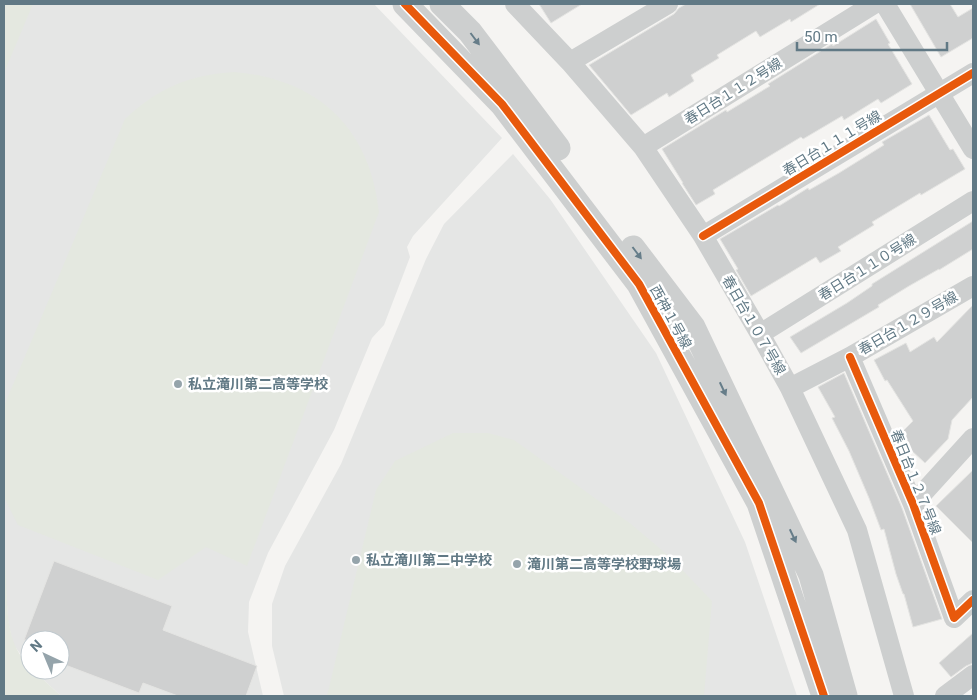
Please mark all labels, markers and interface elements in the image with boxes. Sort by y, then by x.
scale bar [797,20,947,52]
text: 50 m [804,28,838,46]
one-way arrow [470,32,481,45]
street label: 春日台１１２号線 [681,55,785,127]
street label: 春日台１１１号線 [780,107,884,179]
street label: 春日台１１０号線 [815,231,919,303]
one-way arrow [632,246,642,259]
street label: 春日台１０７号線 [719,273,789,377]
street label: 西神１号線 [647,283,695,351]
street label: 春日台１２９号線 [856,288,960,358]
place label: 私立滝川第二高等学校 [188,376,328,392]
marker: 私立滝川第二高等学校 [172,378,184,390]
one-way arrow [719,382,727,396]
street label: 春日台１２７号線 [888,427,944,537]
one-way arrow [789,529,797,543]
place label: 私立滝川第二中学校 [366,552,492,568]
marker: 私立滝川第二中学校 [350,554,362,566]
place label: 滝川第二高等学校野球場 [527,556,681,572]
marker: 滝川第二高等学校野球場 [511,558,523,570]
north arrow [20,630,70,680]
text: N [27,636,45,655]

